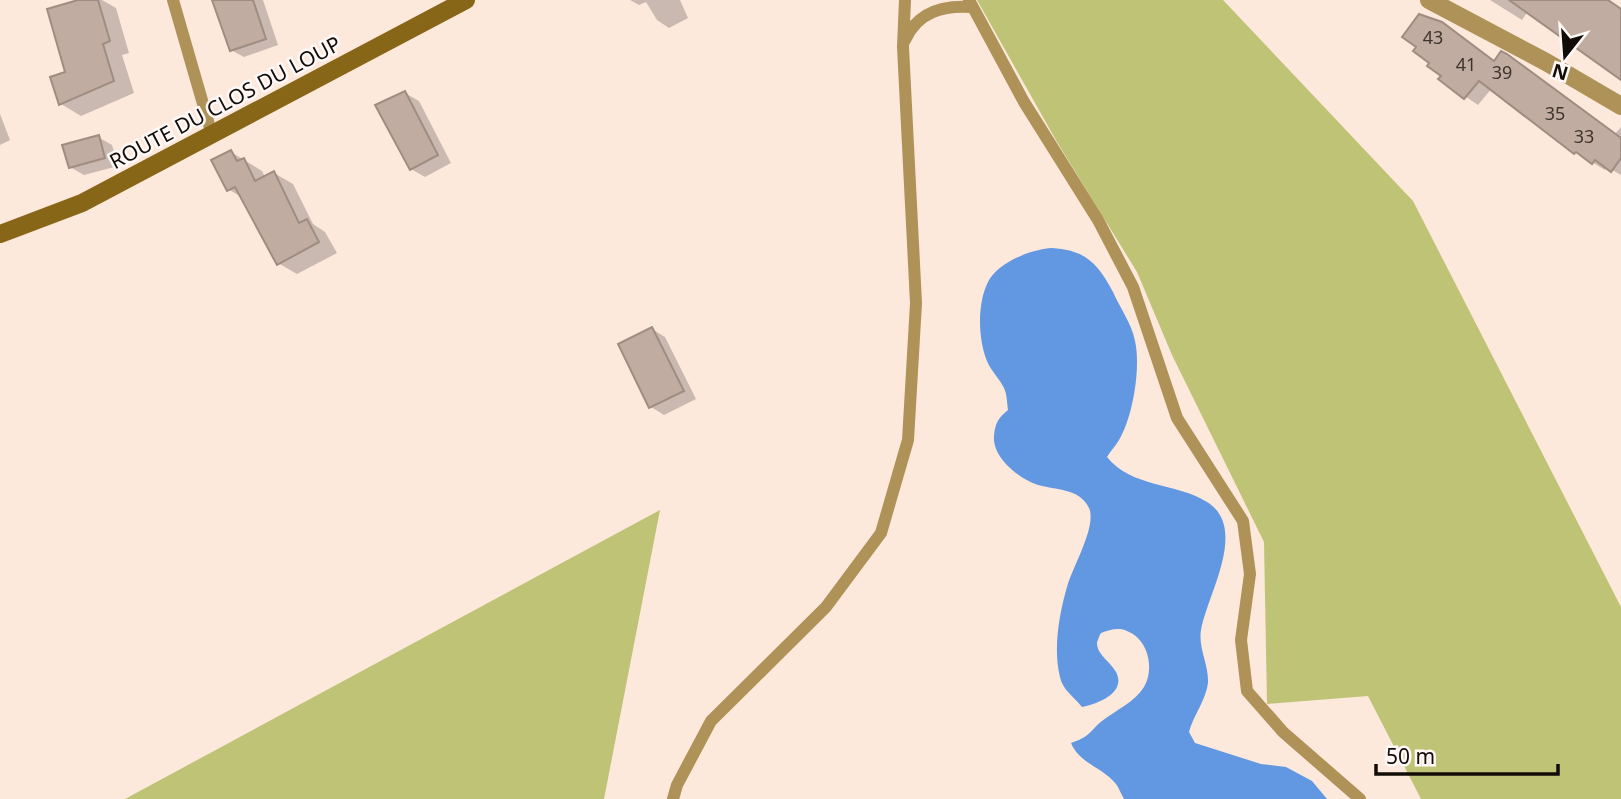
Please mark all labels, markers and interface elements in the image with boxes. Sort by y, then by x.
north arrow [1530,21,1600,91]
house number: 43 [1423,25,1443,49]
street label: ROUTE DU CLOS DU LOUP [104,29,346,175]
house number: 41 [1456,52,1476,76]
text: N [1549,58,1571,87]
house number: 39 [1492,60,1512,84]
house number: 35 [1545,101,1565,125]
house number: 33 [1574,124,1594,148]
scale bar [1376,732,1558,776]
text: 50 m [1386,742,1435,770]

